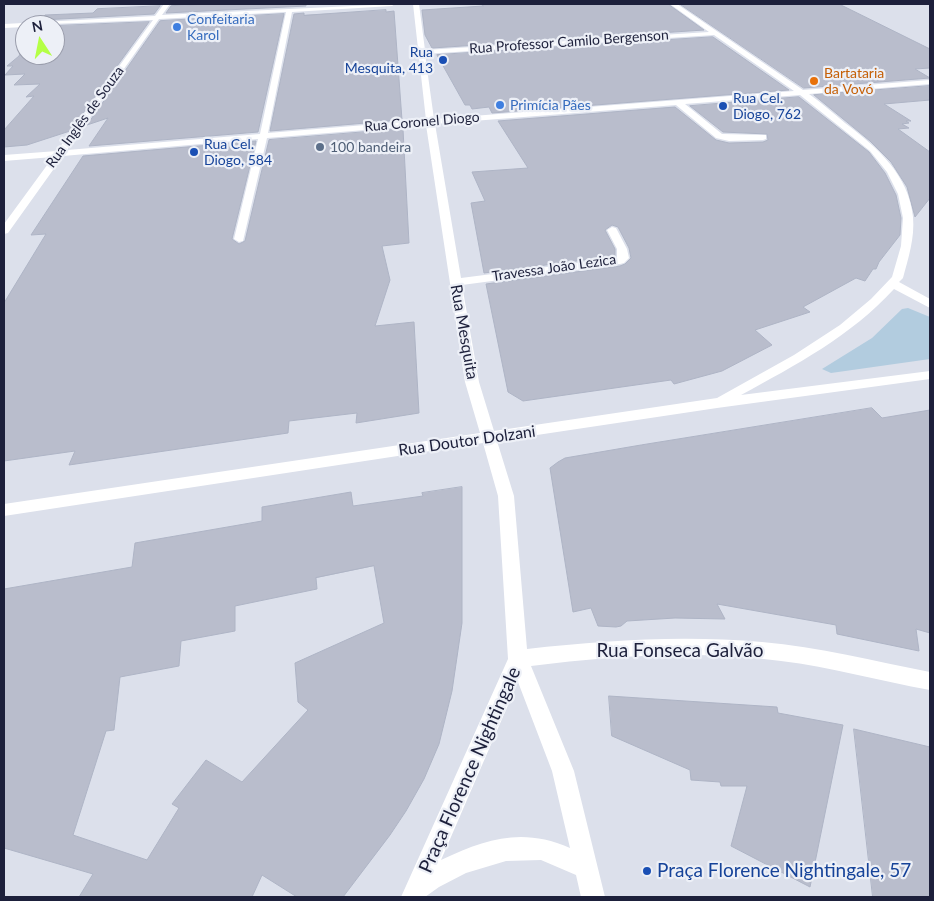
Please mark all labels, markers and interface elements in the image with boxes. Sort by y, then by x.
place label: Confeitaria Karol [187,11,255,44]
north arrow [15,15,65,65]
text: N [30,16,44,35]
marker: Confeitaria Karol [171,21,183,33]
street label: Rua Professor Camilo Bergenson [469,27,669,57]
place label: Rua Mesquita, 413 [345,44,433,76]
marker: Rua Mesquita, 413 [437,54,449,66]
street label: Rua Inglês de Souza [43,63,127,171]
place label: Bartataria da Vovó [824,65,884,98]
marker: Bartataria da Vovó [808,75,820,87]
place label: Rua Cel. Diogo, 762 [733,90,801,122]
place label: Primícia Pães [510,97,591,113]
marker: Primícia Pães [494,99,506,111]
marker: Rua Cel. Diogo, 762 [717,100,729,112]
street label: Rua Coronel Diogo [364,109,480,135]
place label: Rua Cel. Diogo, 584 [204,136,272,168]
place label: 100 bandeira [330,139,411,155]
marker: 100 bandeira [314,141,326,153]
marker: Rua Cel. Diogo, 584 [188,146,200,158]
street label: Travessa João Lezica [491,251,617,285]
street label: Rua Mesquita [446,283,482,381]
street label: Rua Doutor Dolzani [397,422,537,460]
street label: Rua Fonseca Galvão [597,640,763,662]
street label: Praça Florence Nightingale [414,663,526,877]
place label: Praça Florence Nightingale, 57 [657,860,911,882]
marker: Praça Florence Nightingale, 57 [641,865,653,877]

